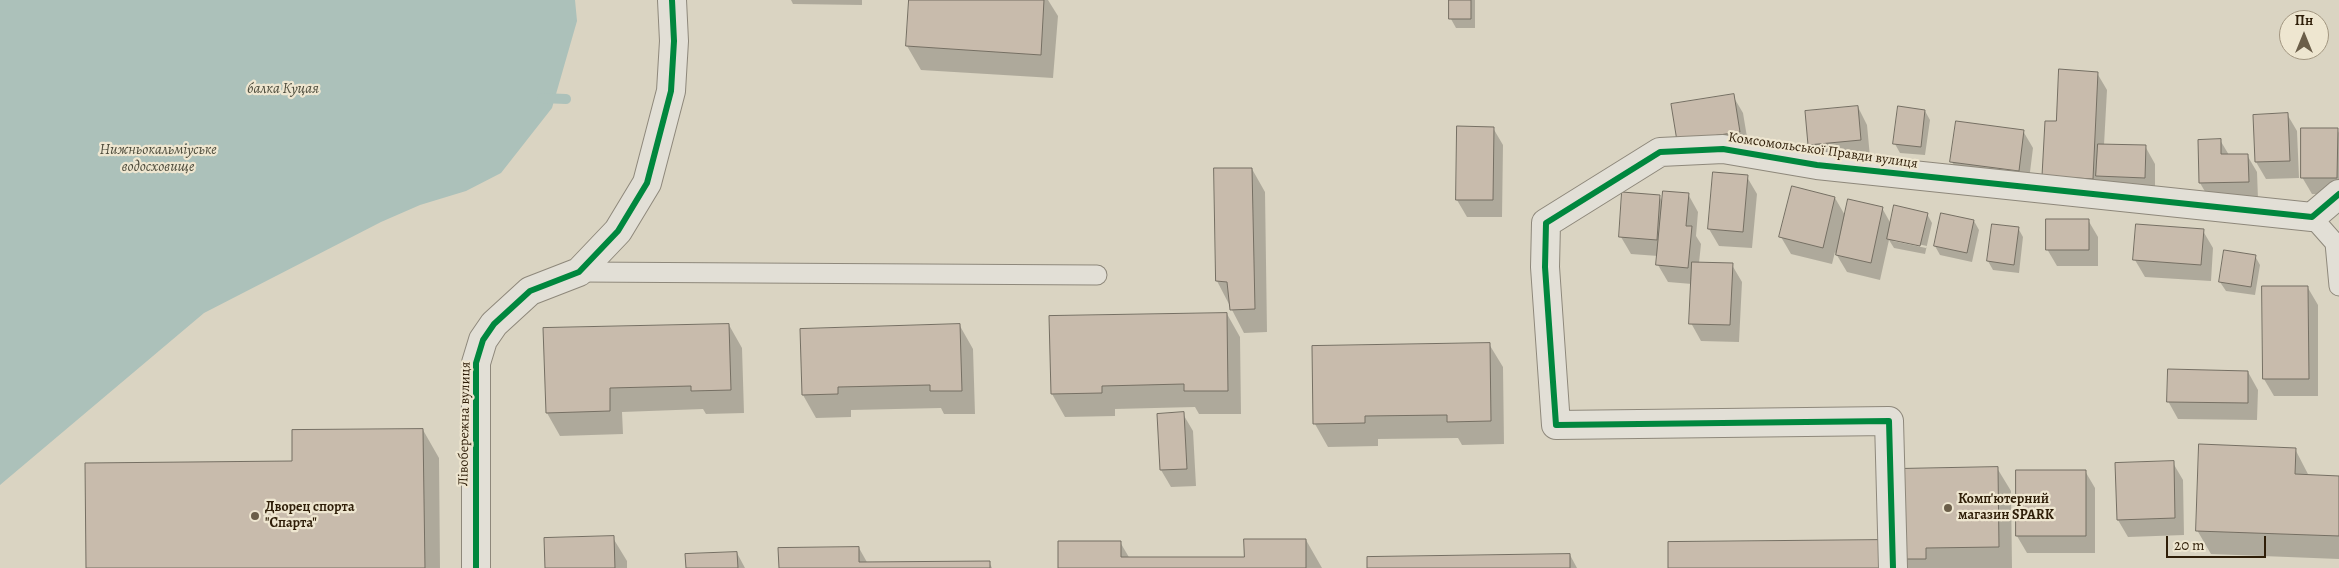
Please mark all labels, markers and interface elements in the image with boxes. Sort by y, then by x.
north arrow [2279,10,2329,60]
text: Пн [2295,11,2313,30]
water label: балка Куцая [247,80,319,98]
street label: Комсомольської Правди вулиця [1727,129,1919,173]
water label: Нижньокальміуське водосховище [99,141,217,176]
street label: Лівобережна вулиця [456,362,474,486]
place label: Комп'ютерний магазин SPARK [1958,492,2054,524]
place label: Дворец спорта "Спарта" [265,500,355,532]
marker: Комп'ютерний магазин SPARK [1942,502,1954,514]
marker: Дворец спорта "Спарта" [249,510,261,522]
scale bar [2169,526,2269,558]
text: 20 m [2174,535,2205,555]

